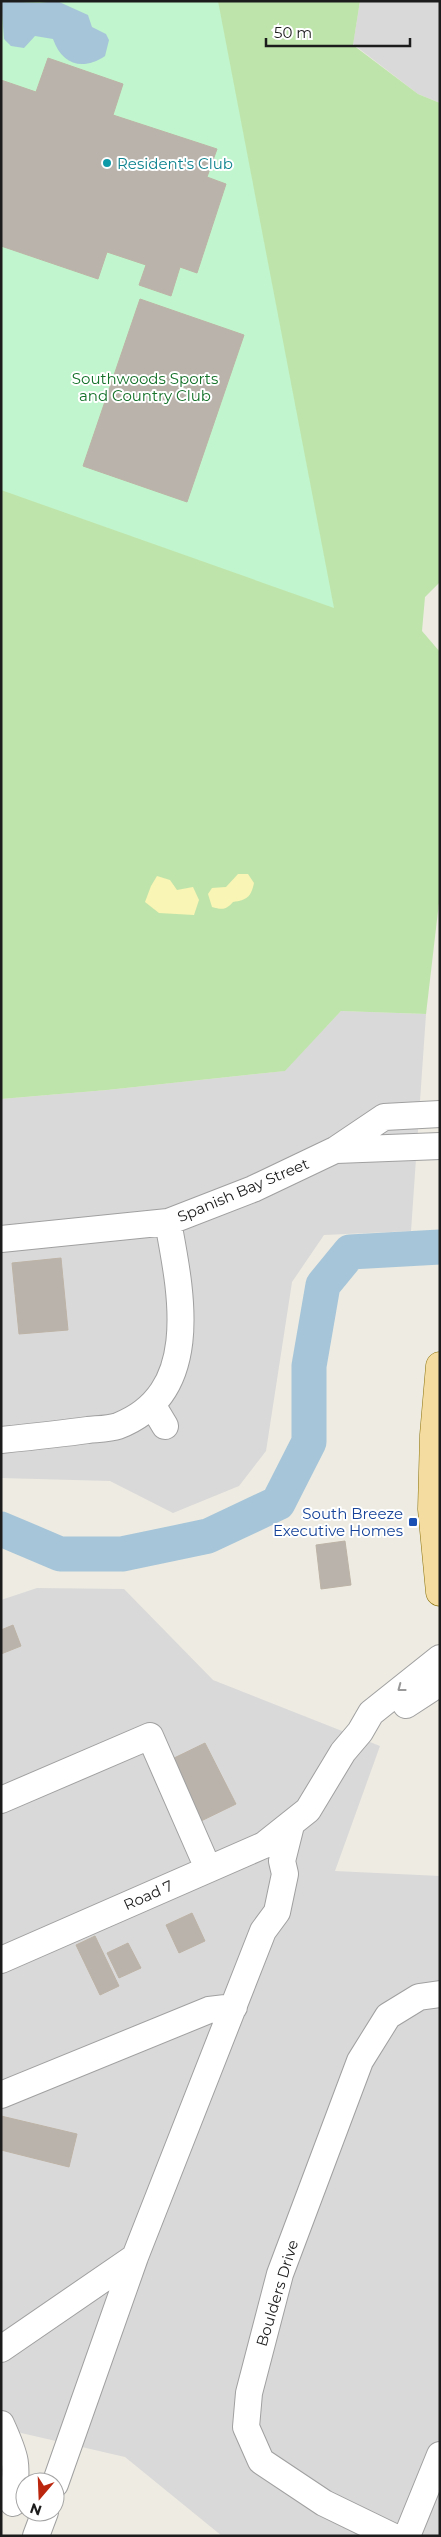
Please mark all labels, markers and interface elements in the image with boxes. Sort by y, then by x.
scale bar [266,15,410,47]
text: 50 m [274,23,312,42]
place label: Resident's Club [117,154,233,173]
marker: Resident's Club [101,157,113,169]
park label: Southwoods Sports and Country Club [72,369,218,405]
street label: Spanish Bay Street [174,1154,312,1226]
place label: South Breeze Executive Homes [273,1504,403,1540]
marker: South Breeze Executive Homes [407,1516,419,1528]
one-way arrow [398,1682,407,1690]
street label: Road 7 [120,1876,176,1914]
street label: Boulders Drive [252,2237,302,2349]
north arrow [15,2472,65,2522]
text: N [27,2499,44,2520]

